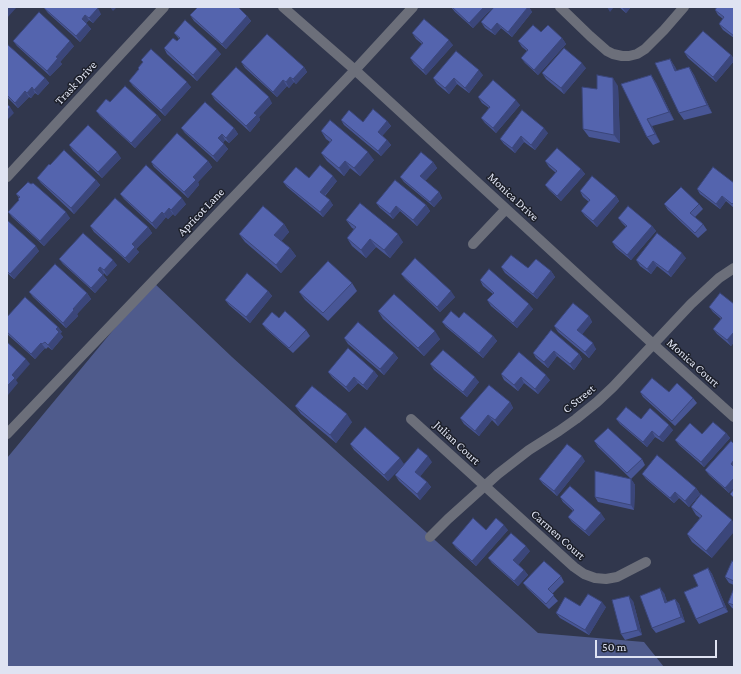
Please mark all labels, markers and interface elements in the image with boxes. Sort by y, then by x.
street label: Trask Drive [52,58,100,108]
street label: Monica Drive [485,170,541,224]
street label: Apricot Lane [175,185,227,239]
street label: Monica Court [664,336,722,390]
street label: C Street [560,382,598,416]
street label: Julian Court [431,418,483,468]
street label: Carmen Court [528,507,588,563]
scale bar [597,632,719,658]
text: 50 m [602,640,626,654]

